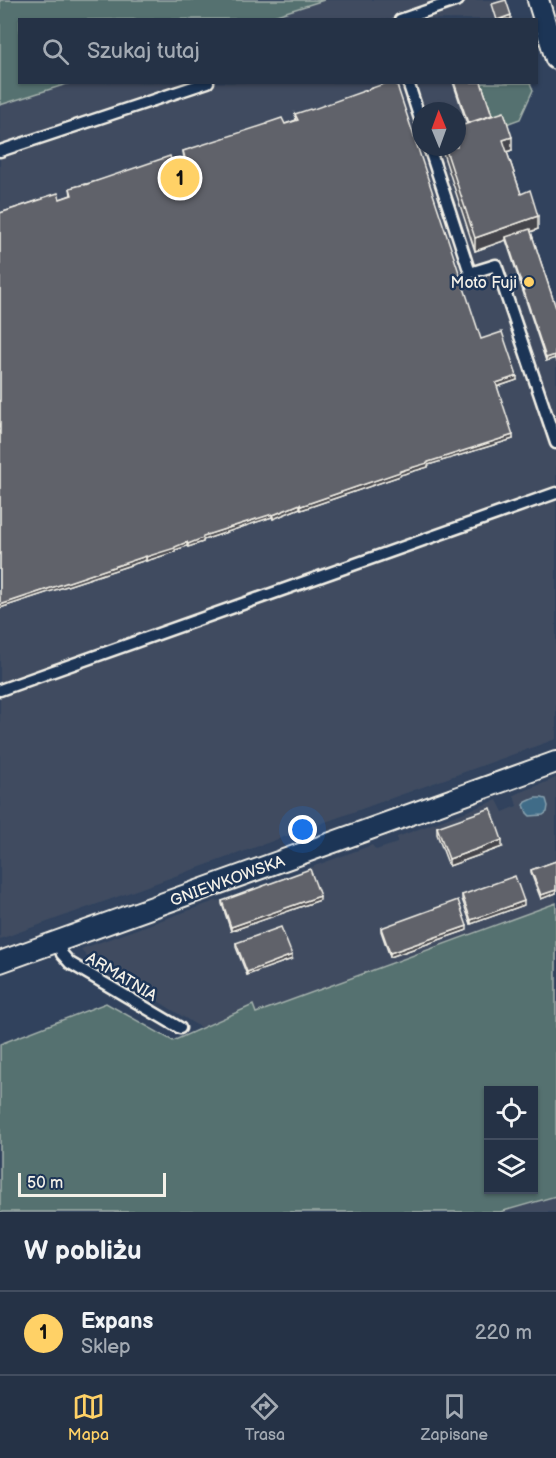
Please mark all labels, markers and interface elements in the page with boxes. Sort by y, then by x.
search box [18,18,538,84]
icon: search [39,35,72,68]
text: Szukaj tutaj [87,38,200,65]
north arrow [412,102,466,156]
pin: 1 [160,156,200,201]
place label: Moto Fuji [451,274,517,293]
marker: Moto Fuji [522,275,536,289]
your location [288,815,317,844]
street label: GNIEWKOWSKA [168,852,288,911]
street label: ARMATNIA [82,949,160,1006]
map controls [484,1086,538,1194]
button: locate [484,1086,538,1140]
button: layers [484,1140,538,1194]
scale bar [18,1170,166,1198]
text: 50 m [27,1174,63,1193]
text: W pobliżu [24,1236,142,1267]
text: Expans [81,1308,153,1335]
text: 1 [39,1321,48,1345]
text: 220 m [475,1321,532,1345]
text: Sklep [81,1335,131,1359]
tab: Mapa [68,1390,109,1445]
tab: Trasa [245,1390,285,1445]
tab: Zapisane [421,1390,488,1445]

